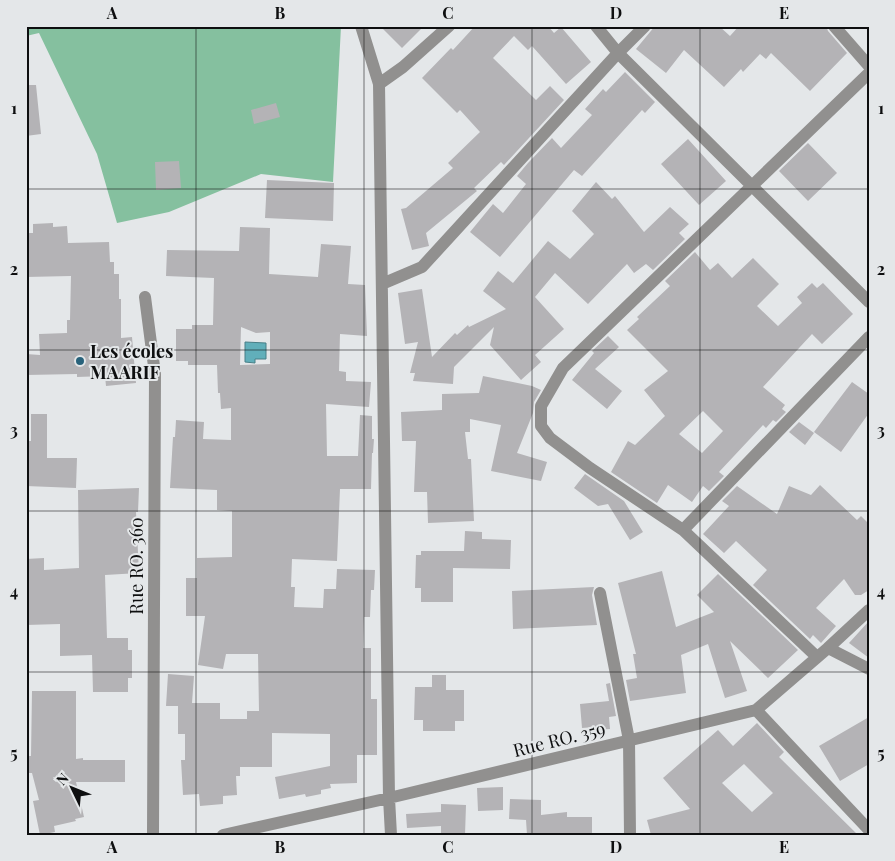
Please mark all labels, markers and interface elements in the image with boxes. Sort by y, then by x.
text: A [106,2,118,23]
text: B [275,2,286,23]
text: C [442,2,454,23]
text: D [610,2,622,23]
text: E [779,2,789,23]
text: 1 [11,97,17,118]
text: 1 [878,97,884,118]
text: 2 [10,258,18,279]
text: 2 [877,258,885,279]
place label: Les écoles MAARIF [90,339,173,384]
marker: Les écoles MAARIF [74,355,86,367]
text: 3 [10,419,18,440]
text: 3 [877,419,885,440]
street label: Rue RO. 360 [124,517,148,615]
text: 4 [10,580,18,601]
text: 4 [877,580,885,601]
street label: Rue RO. 359 [510,716,608,762]
text: 5 [10,742,18,763]
text: 5 [877,742,885,763]
north arrow [48,764,98,814]
text: N [52,769,73,789]
text: A [106,836,118,857]
text: B [275,836,286,857]
text: C [442,836,454,857]
text: D [610,836,622,857]
text: E [779,836,789,857]

